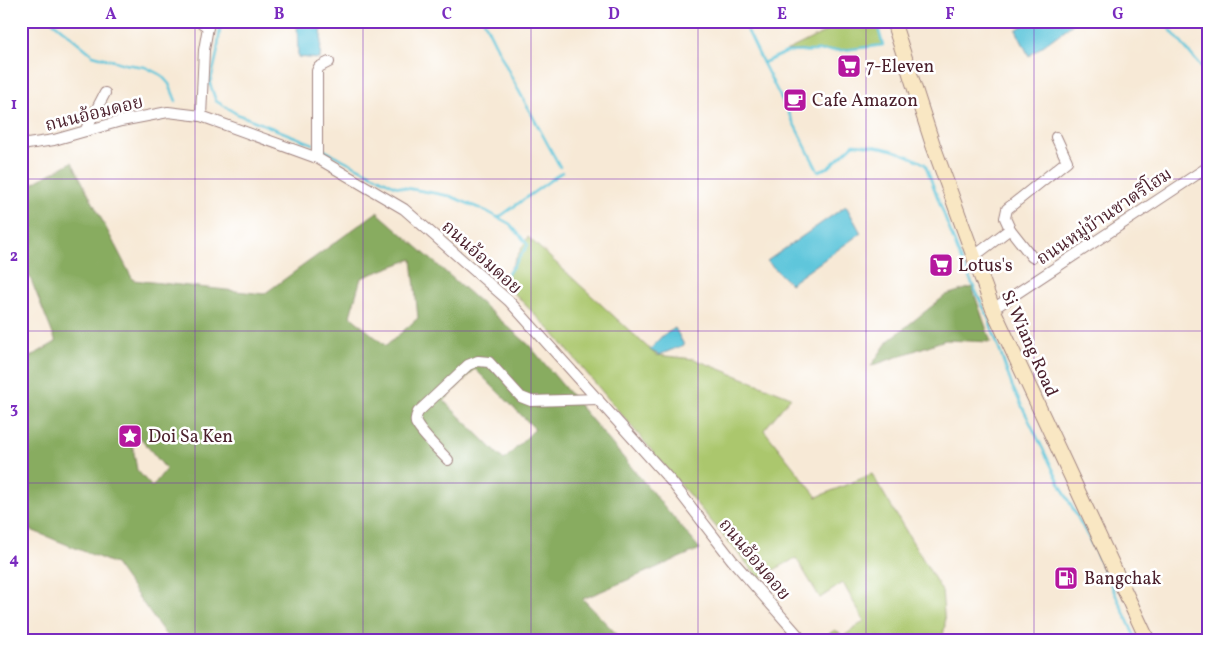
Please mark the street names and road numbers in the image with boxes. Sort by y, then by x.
street label: ถนนอ้อมดอย [43,90,146,139]
street label: ถนนหมู่บ้านชาตรีโฮม [1031,161,1178,272]
street label: ถนนอ้อมดอย [435,215,527,301]
street label: Si Wiang Road [994,286,1063,401]
street label: ถนนอ้อมดอย [712,514,796,606]

